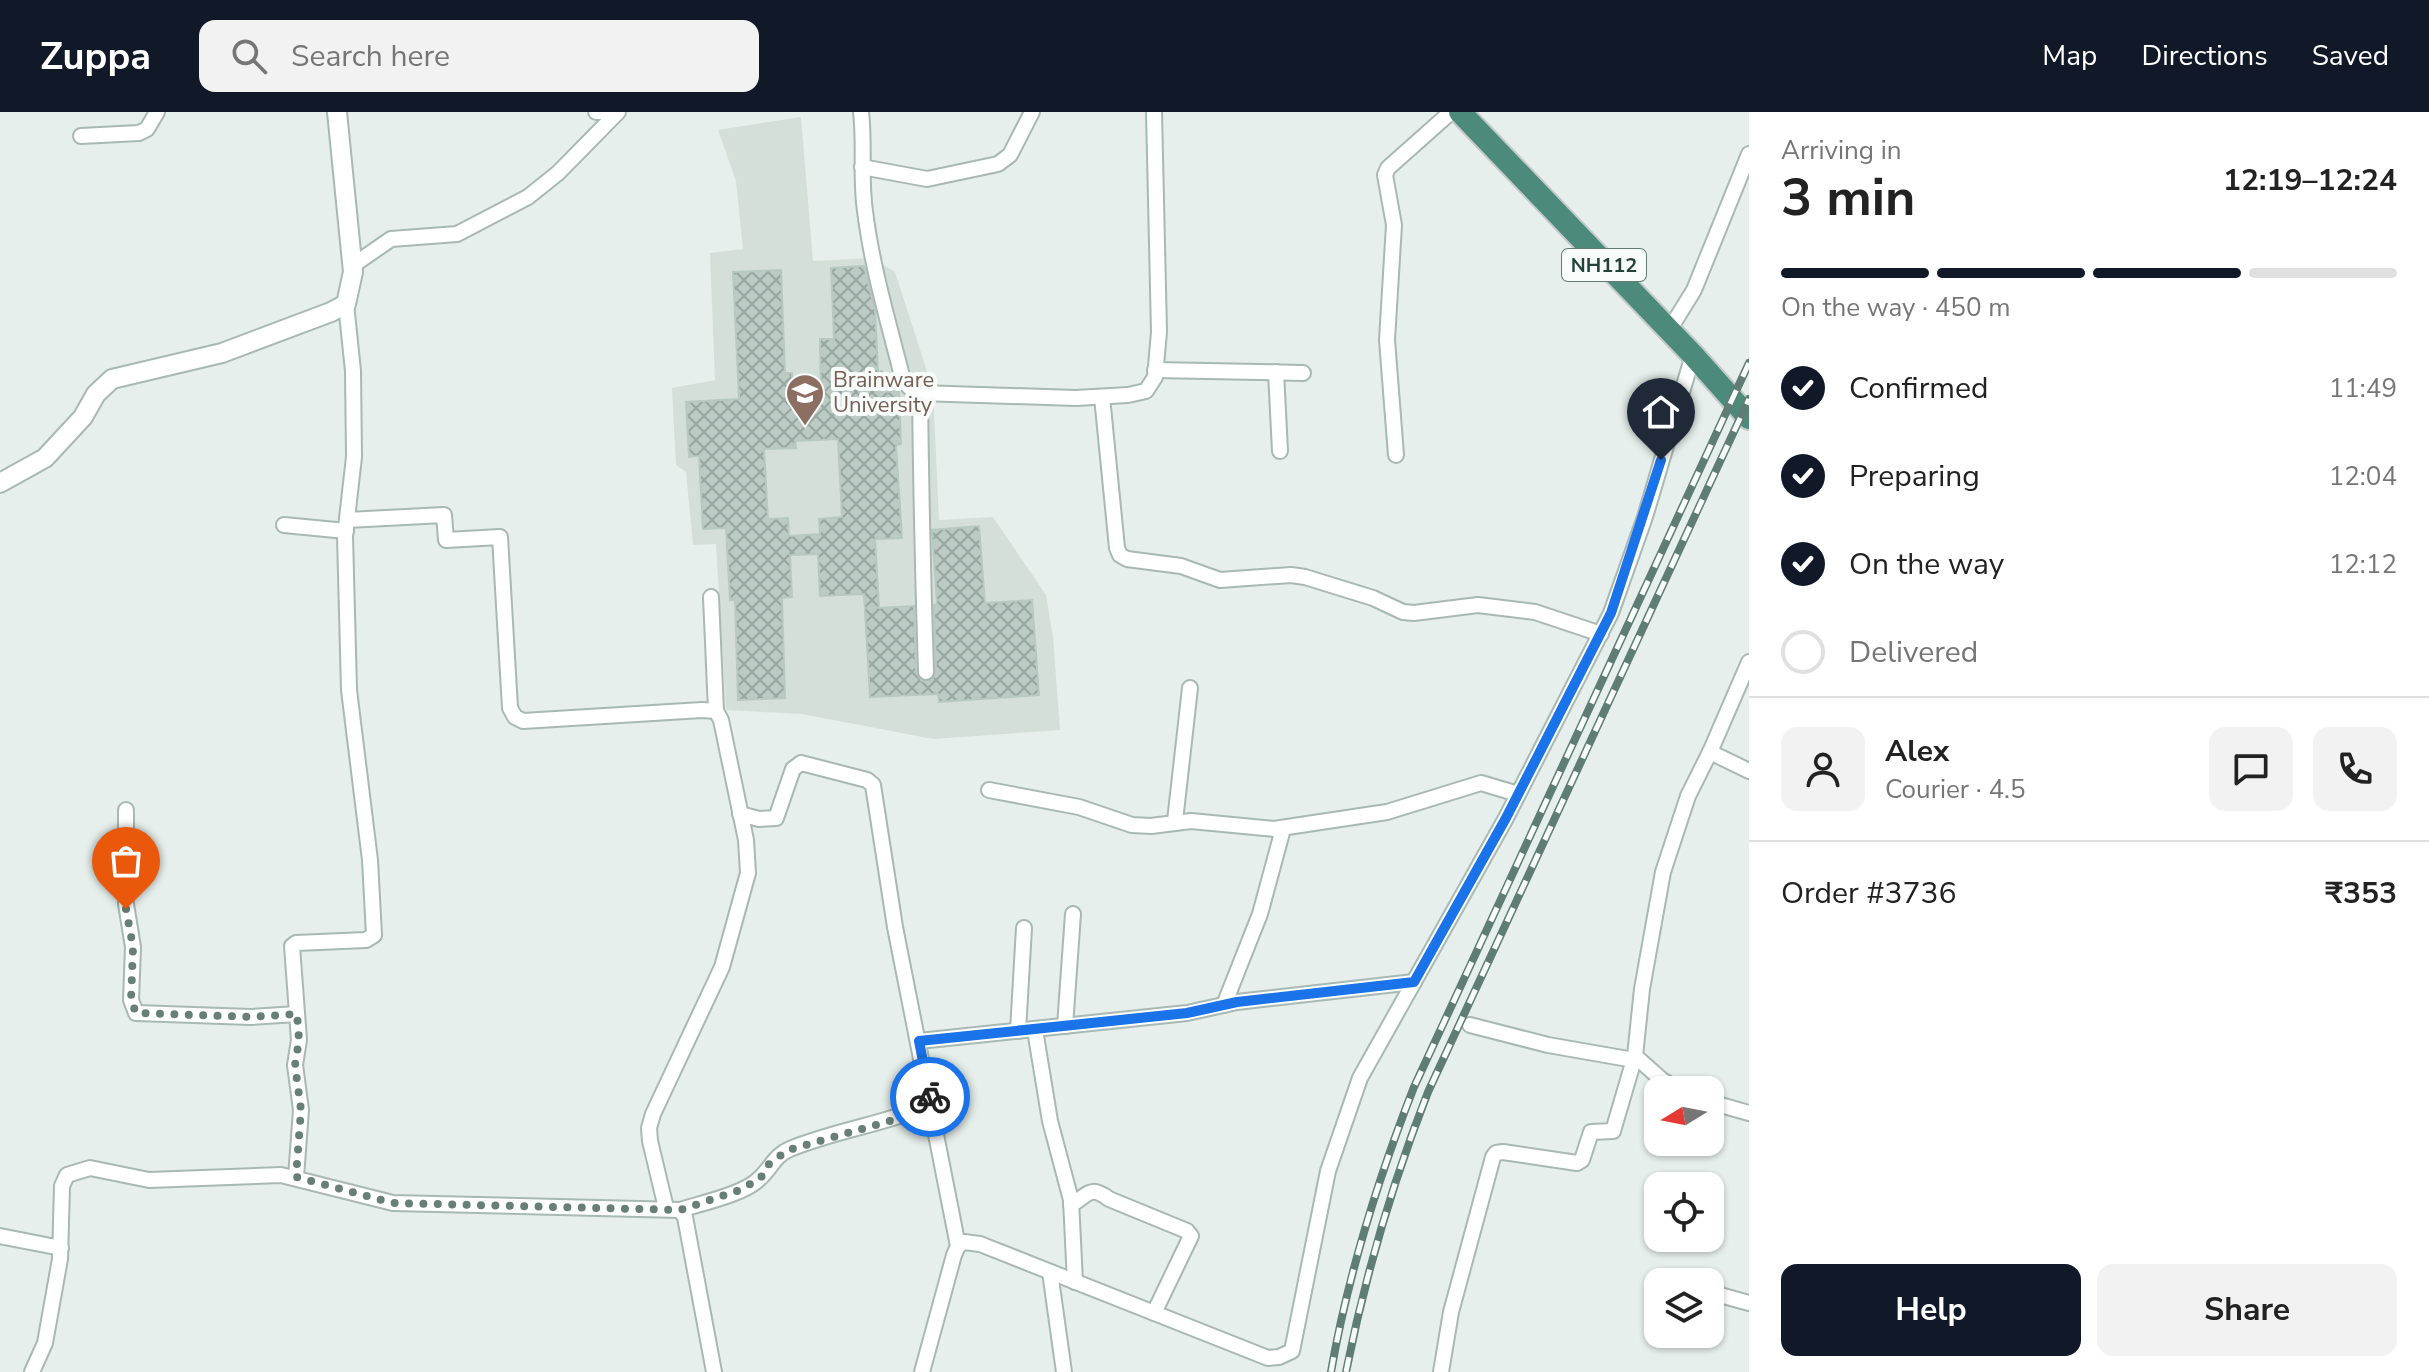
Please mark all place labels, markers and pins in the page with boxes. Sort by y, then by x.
place label: Brainware University [833,365,934,420]
school or university icon: Brainware University [784,372,826,427]
pin [1627,378,1695,460]
pin [92,827,160,909]

